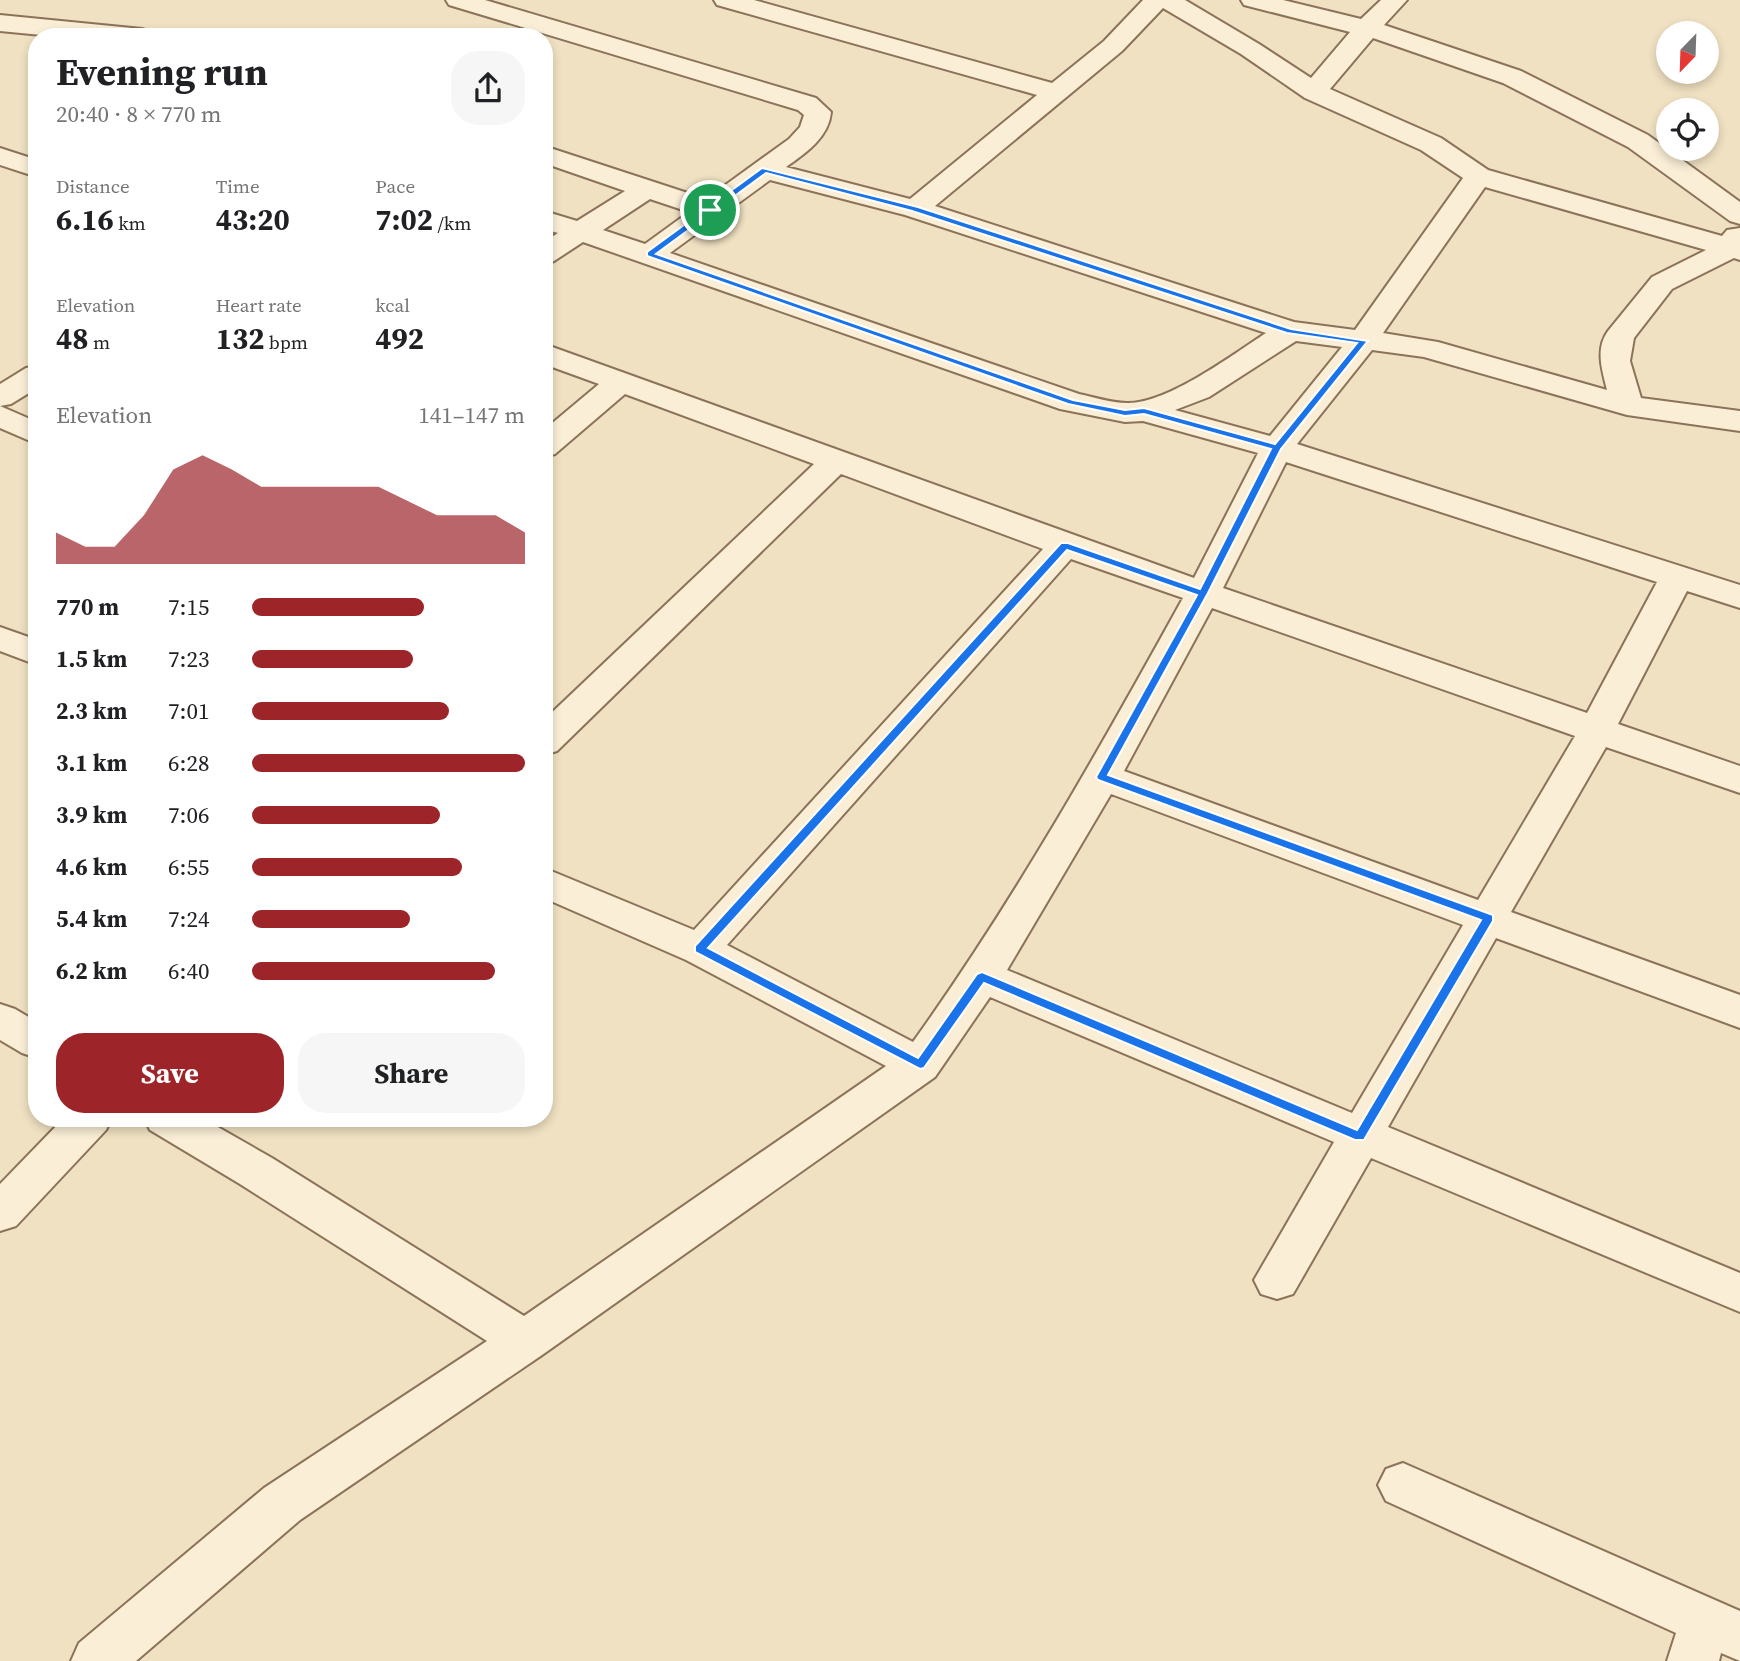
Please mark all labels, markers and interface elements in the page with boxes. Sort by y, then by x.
north arrow [1656,21,1718,84]
map controls [1656,21,1719,161]
text: Evening run [56,46,268,98]
button: share [451,51,525,125]
text: 20:40 · 8 × 770 m [56,98,222,130]
button: locate [1656,98,1719,161]
text: Distance [56,173,130,199]
text: Time [216,173,260,199]
text: Pace [375,173,415,199]
pin [680,180,740,240]
icon: arrive [691,191,729,229]
text: 6.16 [56,199,114,240]
text: 43:20 [216,199,290,240]
text: 7:02 [375,199,433,240]
text: km [114,210,146,236]
text: /km [433,210,471,236]
text: Elevation [56,292,135,318]
text: Heart rate [216,292,302,318]
text: kcal [375,292,410,318]
text: 48 [56,318,89,359]
text: 132 [216,318,264,359]
text: 492 [375,318,424,359]
text: m [89,329,110,355]
text: bpm [264,329,308,355]
text: Elevation [56,399,152,431]
text: 141–147 m [418,399,525,431]
text: 770 m [56,591,119,623]
text: 7:15 [168,591,209,623]
text: 1.5 km [56,643,127,675]
text: 7:23 [168,643,209,675]
text: 2.3 km [56,695,127,727]
text: 7:01 [168,695,209,727]
text: 3.1 km [56,747,127,779]
text: 6:28 [168,747,209,779]
text: 3.9 km [56,799,127,831]
text: 7:06 [168,799,209,831]
text: 4.6 km [56,851,127,883]
text: 6:55 [168,851,209,883]
text: 5.4 km [56,903,127,935]
text: 7:24 [168,903,209,935]
text: 6.2 km [56,955,127,987]
text: 6:40 [168,955,209,987]
button: Save [56,1033,284,1113]
button: Share [298,1033,525,1113]

